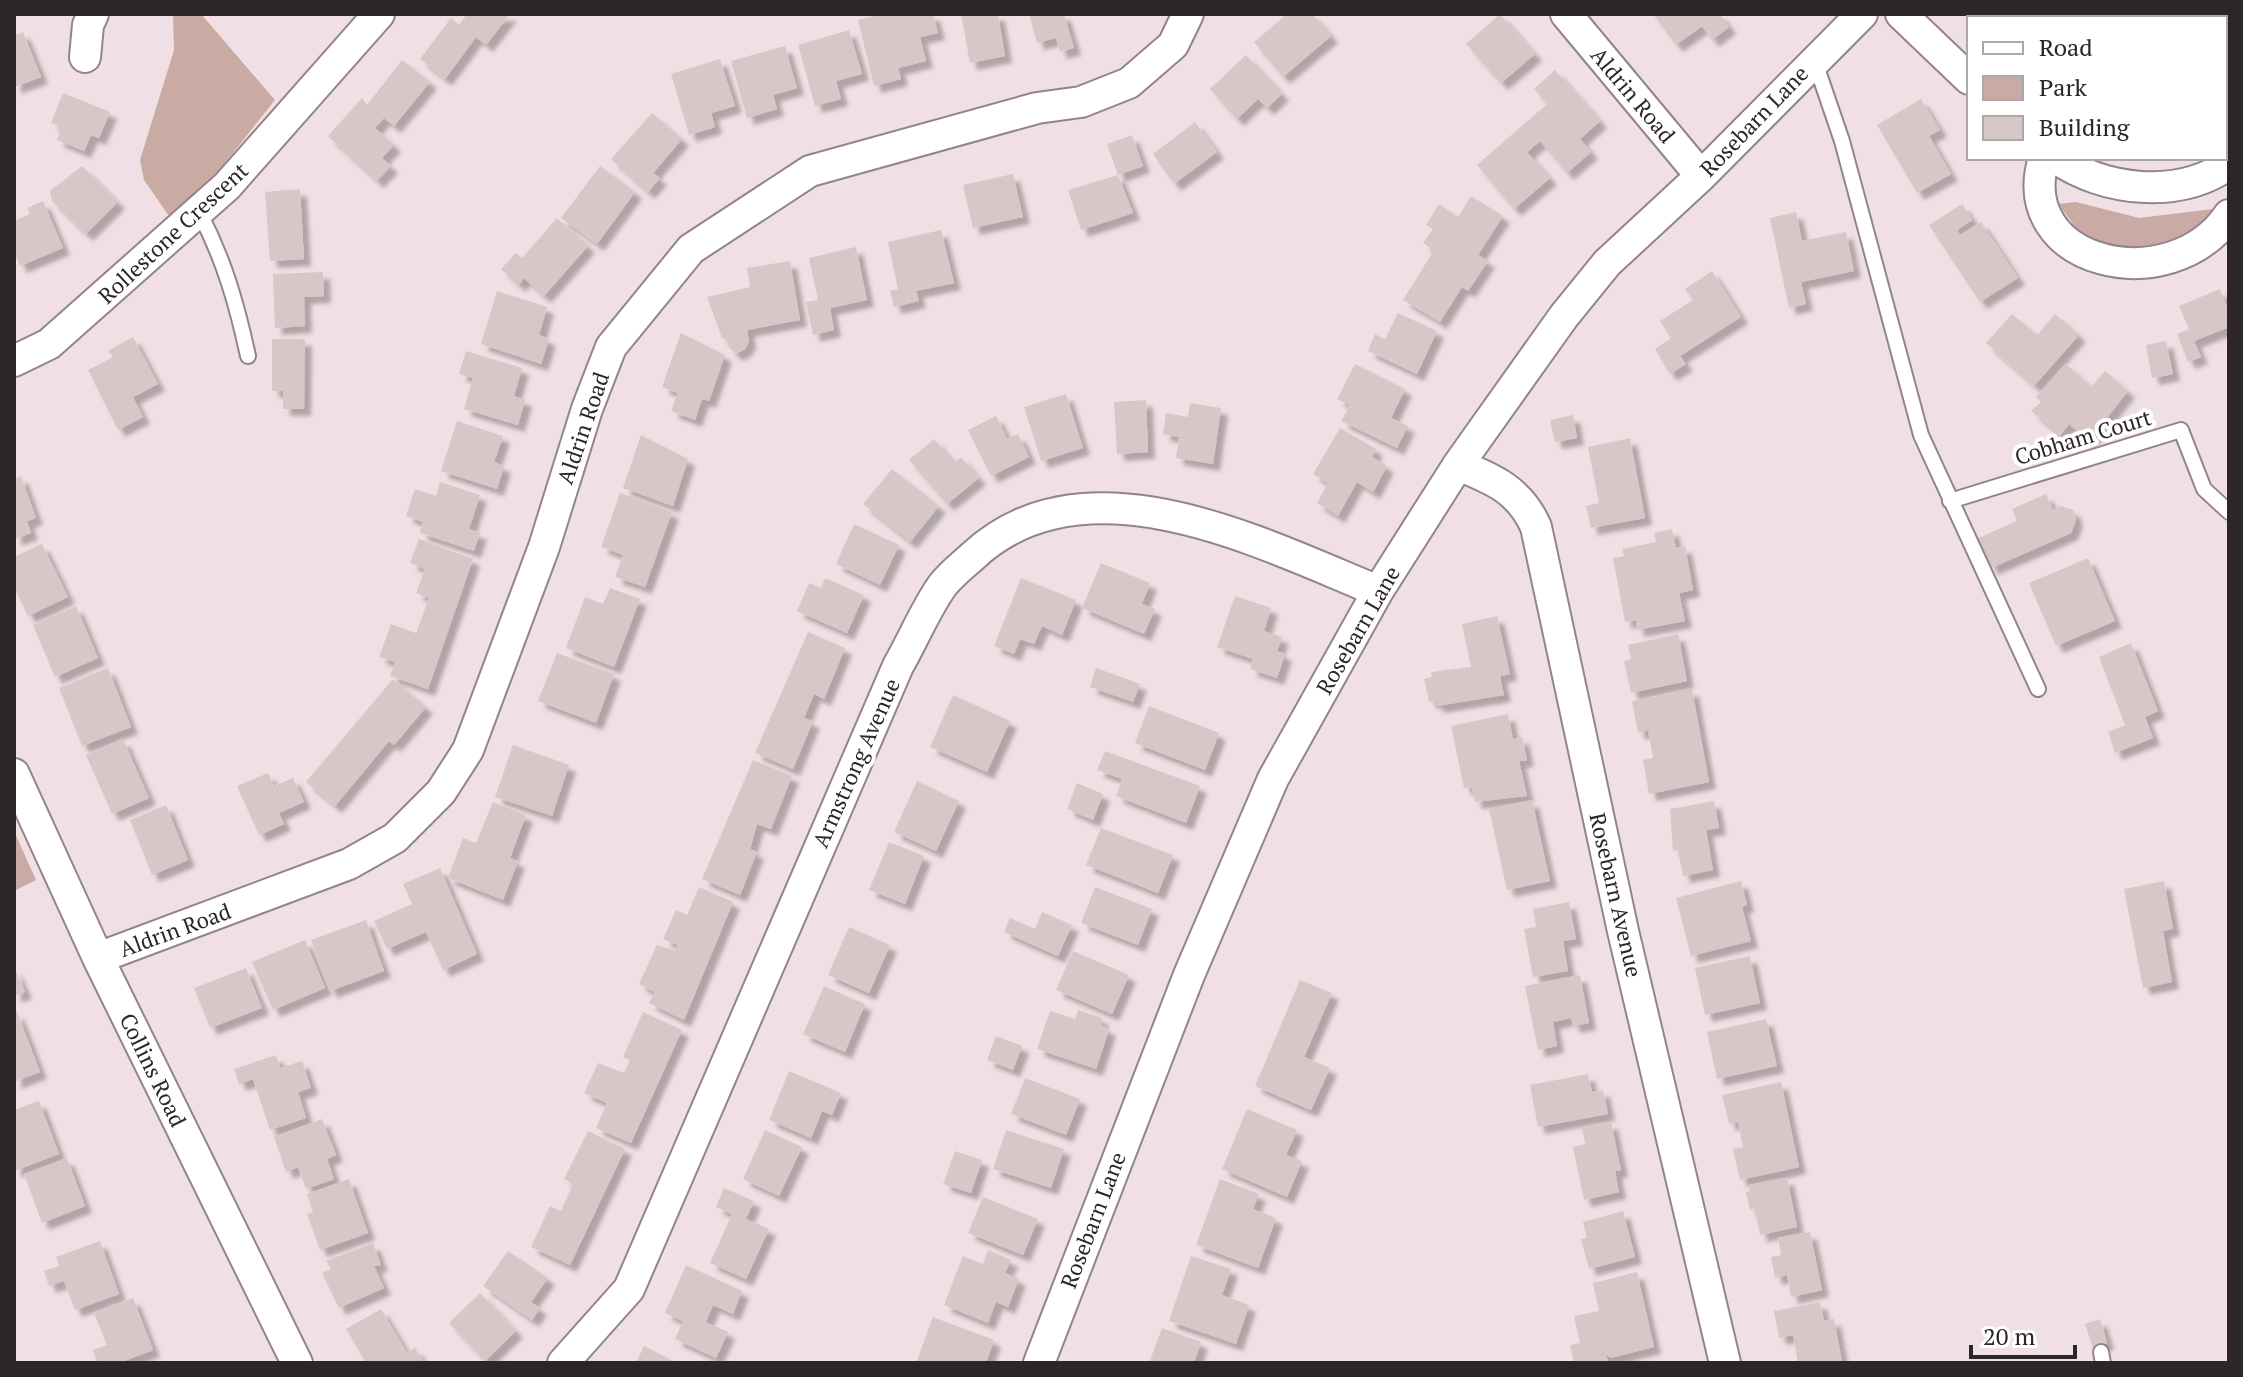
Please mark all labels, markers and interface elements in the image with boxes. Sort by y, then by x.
legend [1967,16,2227,160]
text: Road [2039,31,2093,63]
street label: Aldrin Road [1585,41,1682,149]
street label: Rosebarn Lane [1693,59,1814,182]
text: Park [2039,71,2088,103]
text: Building [2039,111,2130,143]
street label: Rollestone Crescent [92,156,254,310]
street label: Aldrin Road [550,368,615,488]
street label: Cobham Court [2011,402,2155,471]
street label: Rosebarn Lane [1309,560,1406,699]
street label: Armstrong Avenue [805,674,906,852]
street label: Rosebarn Avenue [1583,810,1650,980]
street label: Aldrin Road [115,896,234,963]
street label: Collins Road [114,1008,193,1131]
street label: Rosebarn Lane [1053,1148,1132,1292]
scale bar [1971,1309,2075,1359]
text: 20 m [1983,1320,2035,1352]

